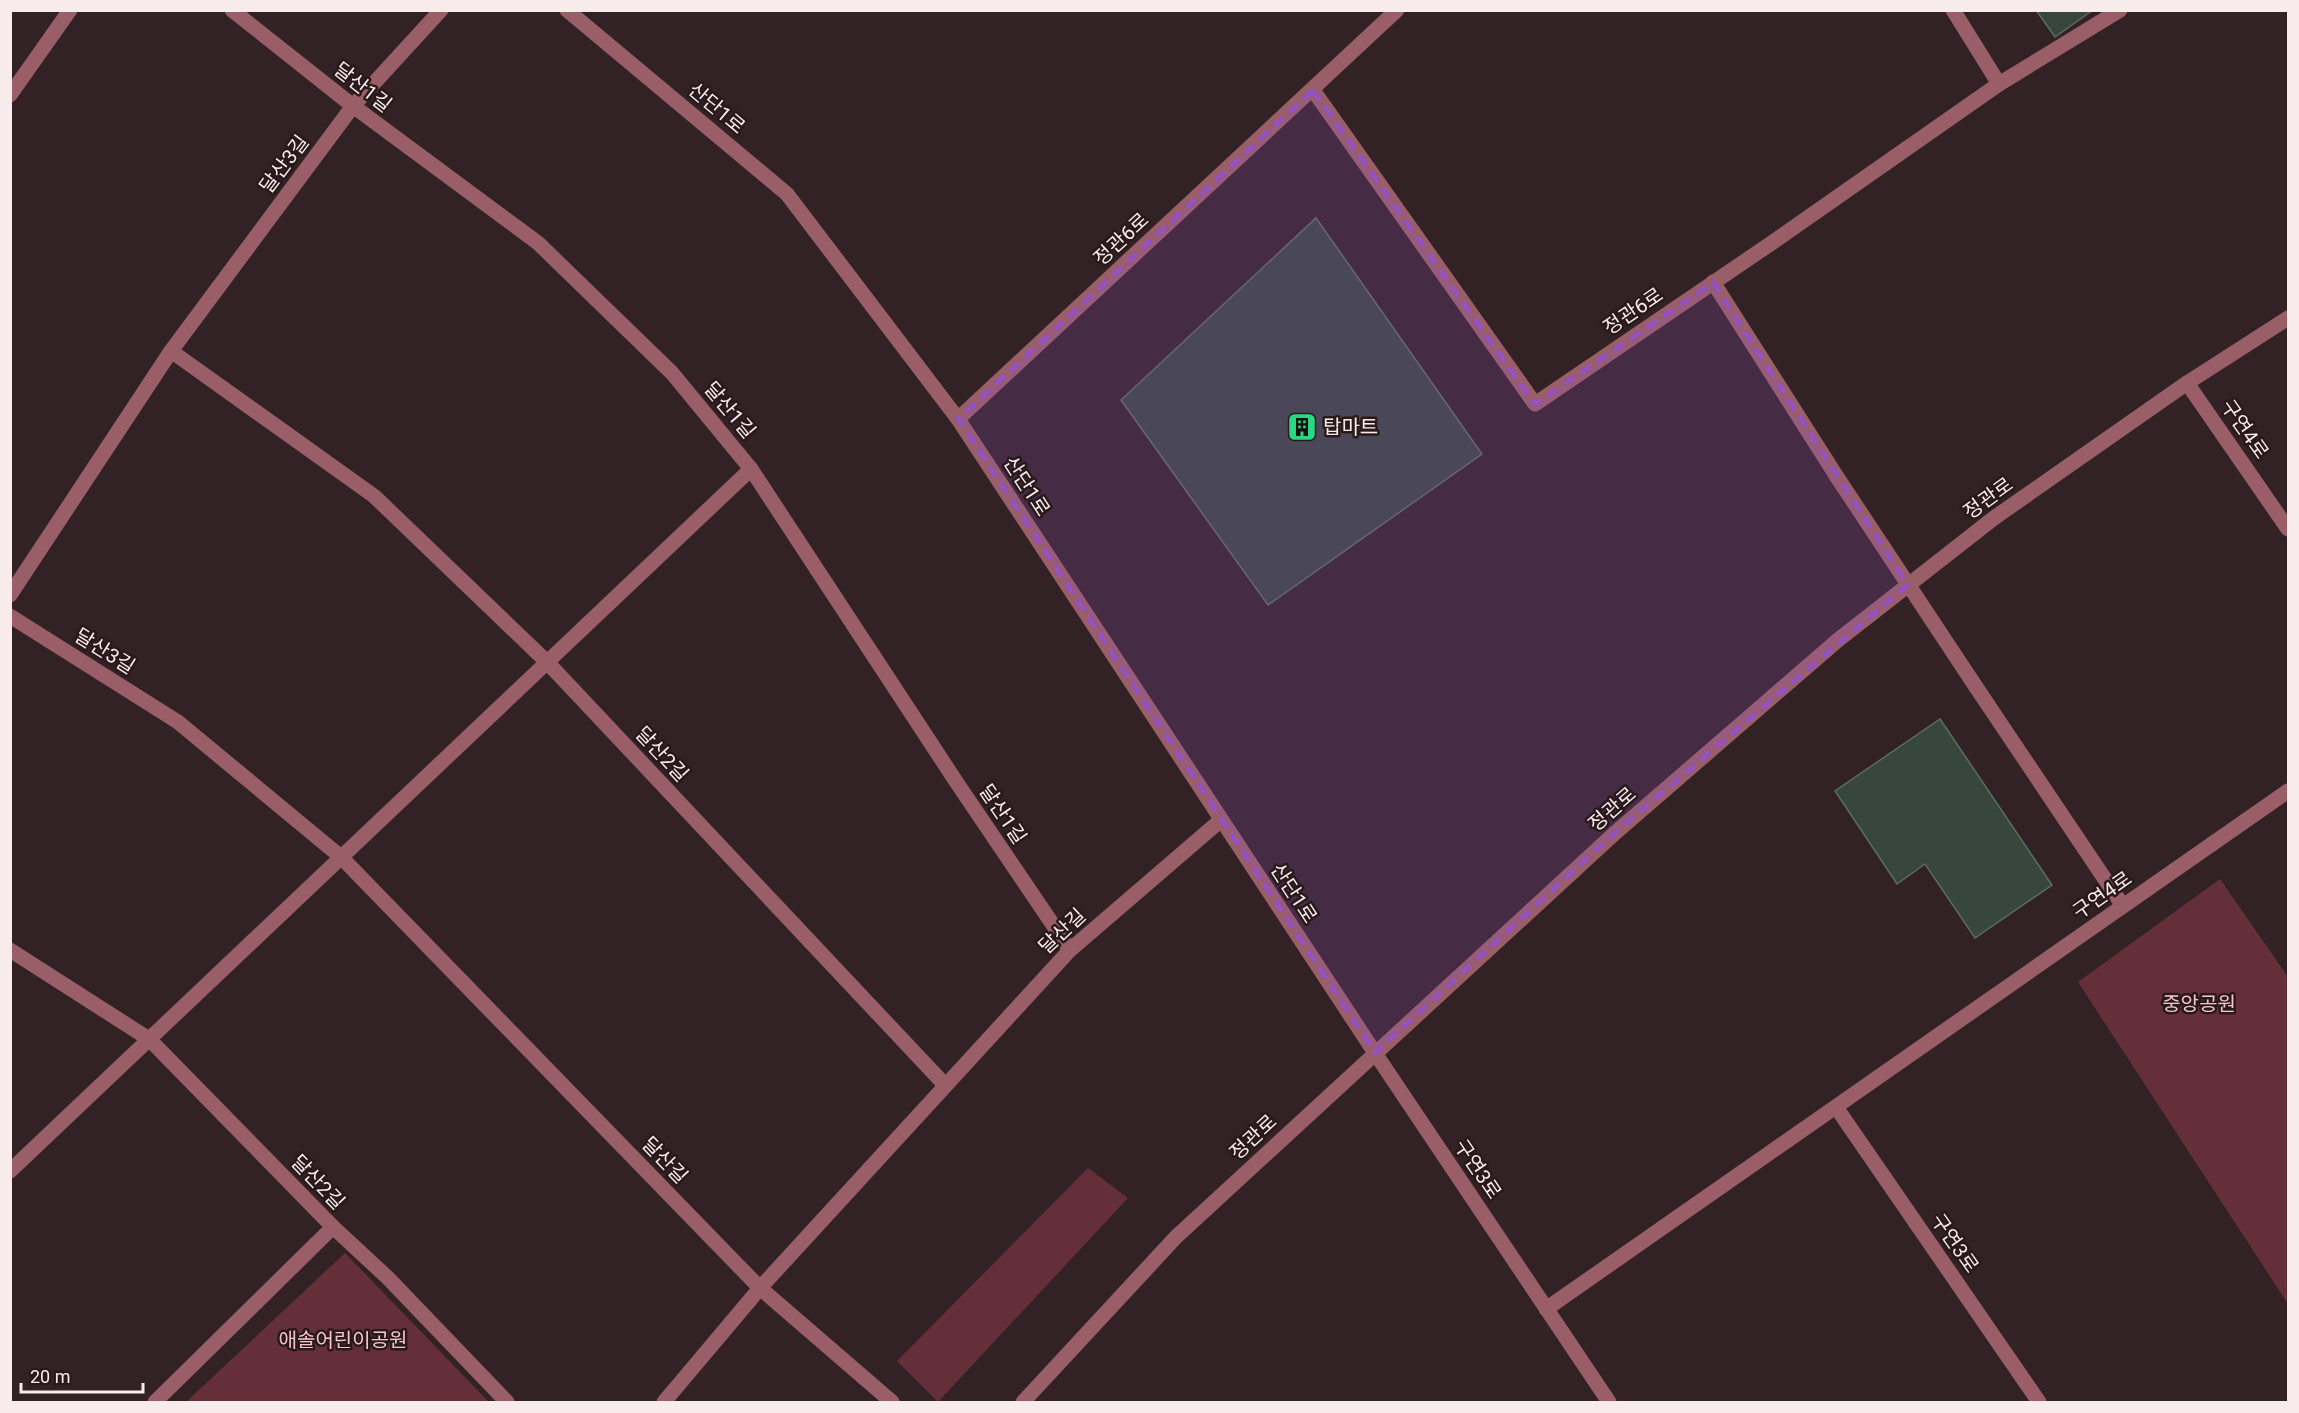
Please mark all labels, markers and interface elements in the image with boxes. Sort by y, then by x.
street label: 달산1길 [329,57,397,117]
street label: 산단1로 [684,77,750,139]
street label: 달산3길 [254,130,314,198]
street label: 정관6로 [1089,208,1153,270]
street label: 정관6로 [1599,282,1667,340]
street label: 달산1길 [699,377,761,443]
street label: 구연4로 [2216,395,2274,463]
building icon: 탑마트 [1286,411,1318,443]
place label: 탑마트 [1323,415,1378,439]
street label: 산단1로 [999,452,1055,520]
street label: 정관로 [1959,472,2017,524]
street label: 달산3길 [70,623,140,679]
street label: 달산2길 [631,722,693,786]
street label: 달산1길 [974,780,1032,848]
street label: 정관로 [1583,782,1641,836]
street label: 산단1로 [1266,859,1322,927]
street label: 구연4로 [2068,866,2136,924]
street label: 달산길 [1034,903,1090,959]
park label: 중앙공원 [2162,992,2236,1016]
street label: 정관로 [1225,1109,1281,1165]
street label: 달산길 [637,1132,693,1188]
street label: 구연3로 [1449,1135,1507,1203]
street label: 달산2길 [286,1150,350,1214]
street label: 구연3로 [1926,1209,1984,1277]
park label: 애솔어린이공원 [279,1328,407,1352]
scale bar [21,1356,142,1394]
text: 20 m [30,1366,70,1387]

